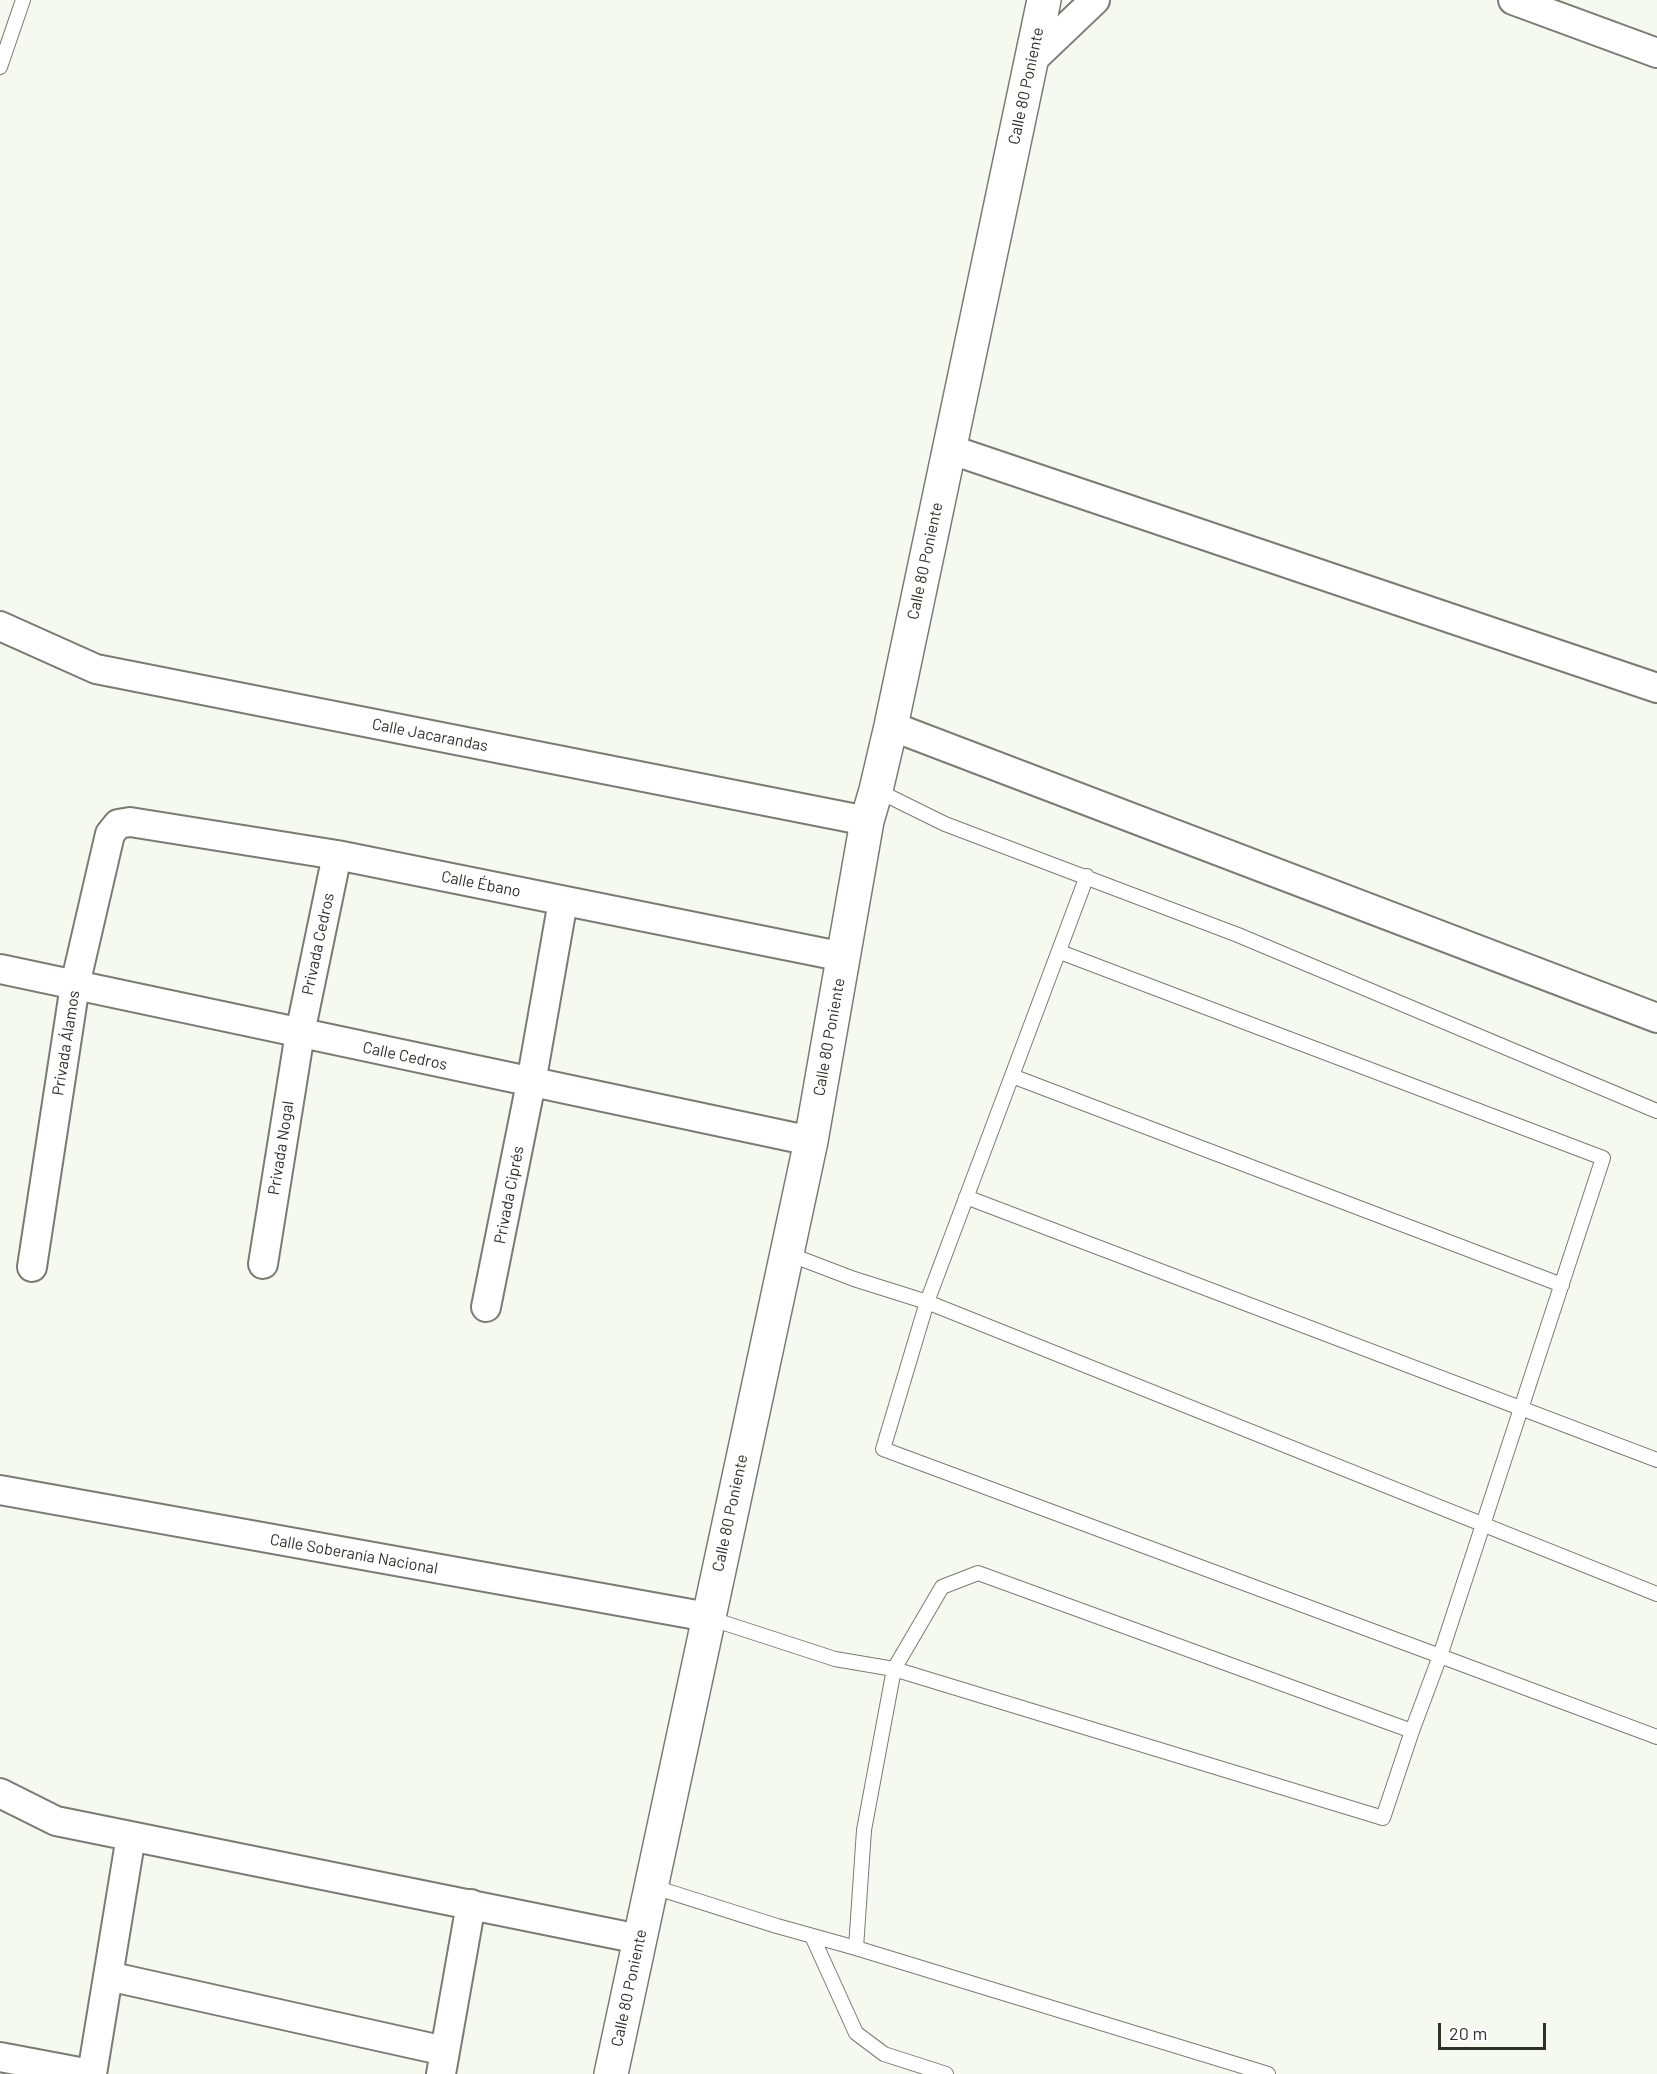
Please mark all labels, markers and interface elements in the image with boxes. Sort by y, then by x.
street label: Calle 80 Poniente [1004,26,1048,146]
street label: Calle 80 Poniente [903,501,947,621]
street label: Calle Jacarandas [370,714,490,756]
street label: Calle Ébano [440,867,522,901]
street label: Privada Cedros [298,891,338,997]
street label: Calle 80 Poniente [809,977,849,1097]
street label: Privada Álamos [48,989,84,1097]
street label: Calle Cedros [361,1038,449,1074]
street label: Privada Nogal [264,1100,298,1196]
street label: Privada Ciprés [490,1144,528,1246]
street label: Calle 80 Poniente [708,1453,752,1573]
street label: Calle Soberanía Nacional [269,1530,439,1578]
street label: Calle 80 Poniente [607,1928,651,2048]
scale bar [1441,2011,1549,2049]
text: 20 m [1449,2022,1487,2044]

